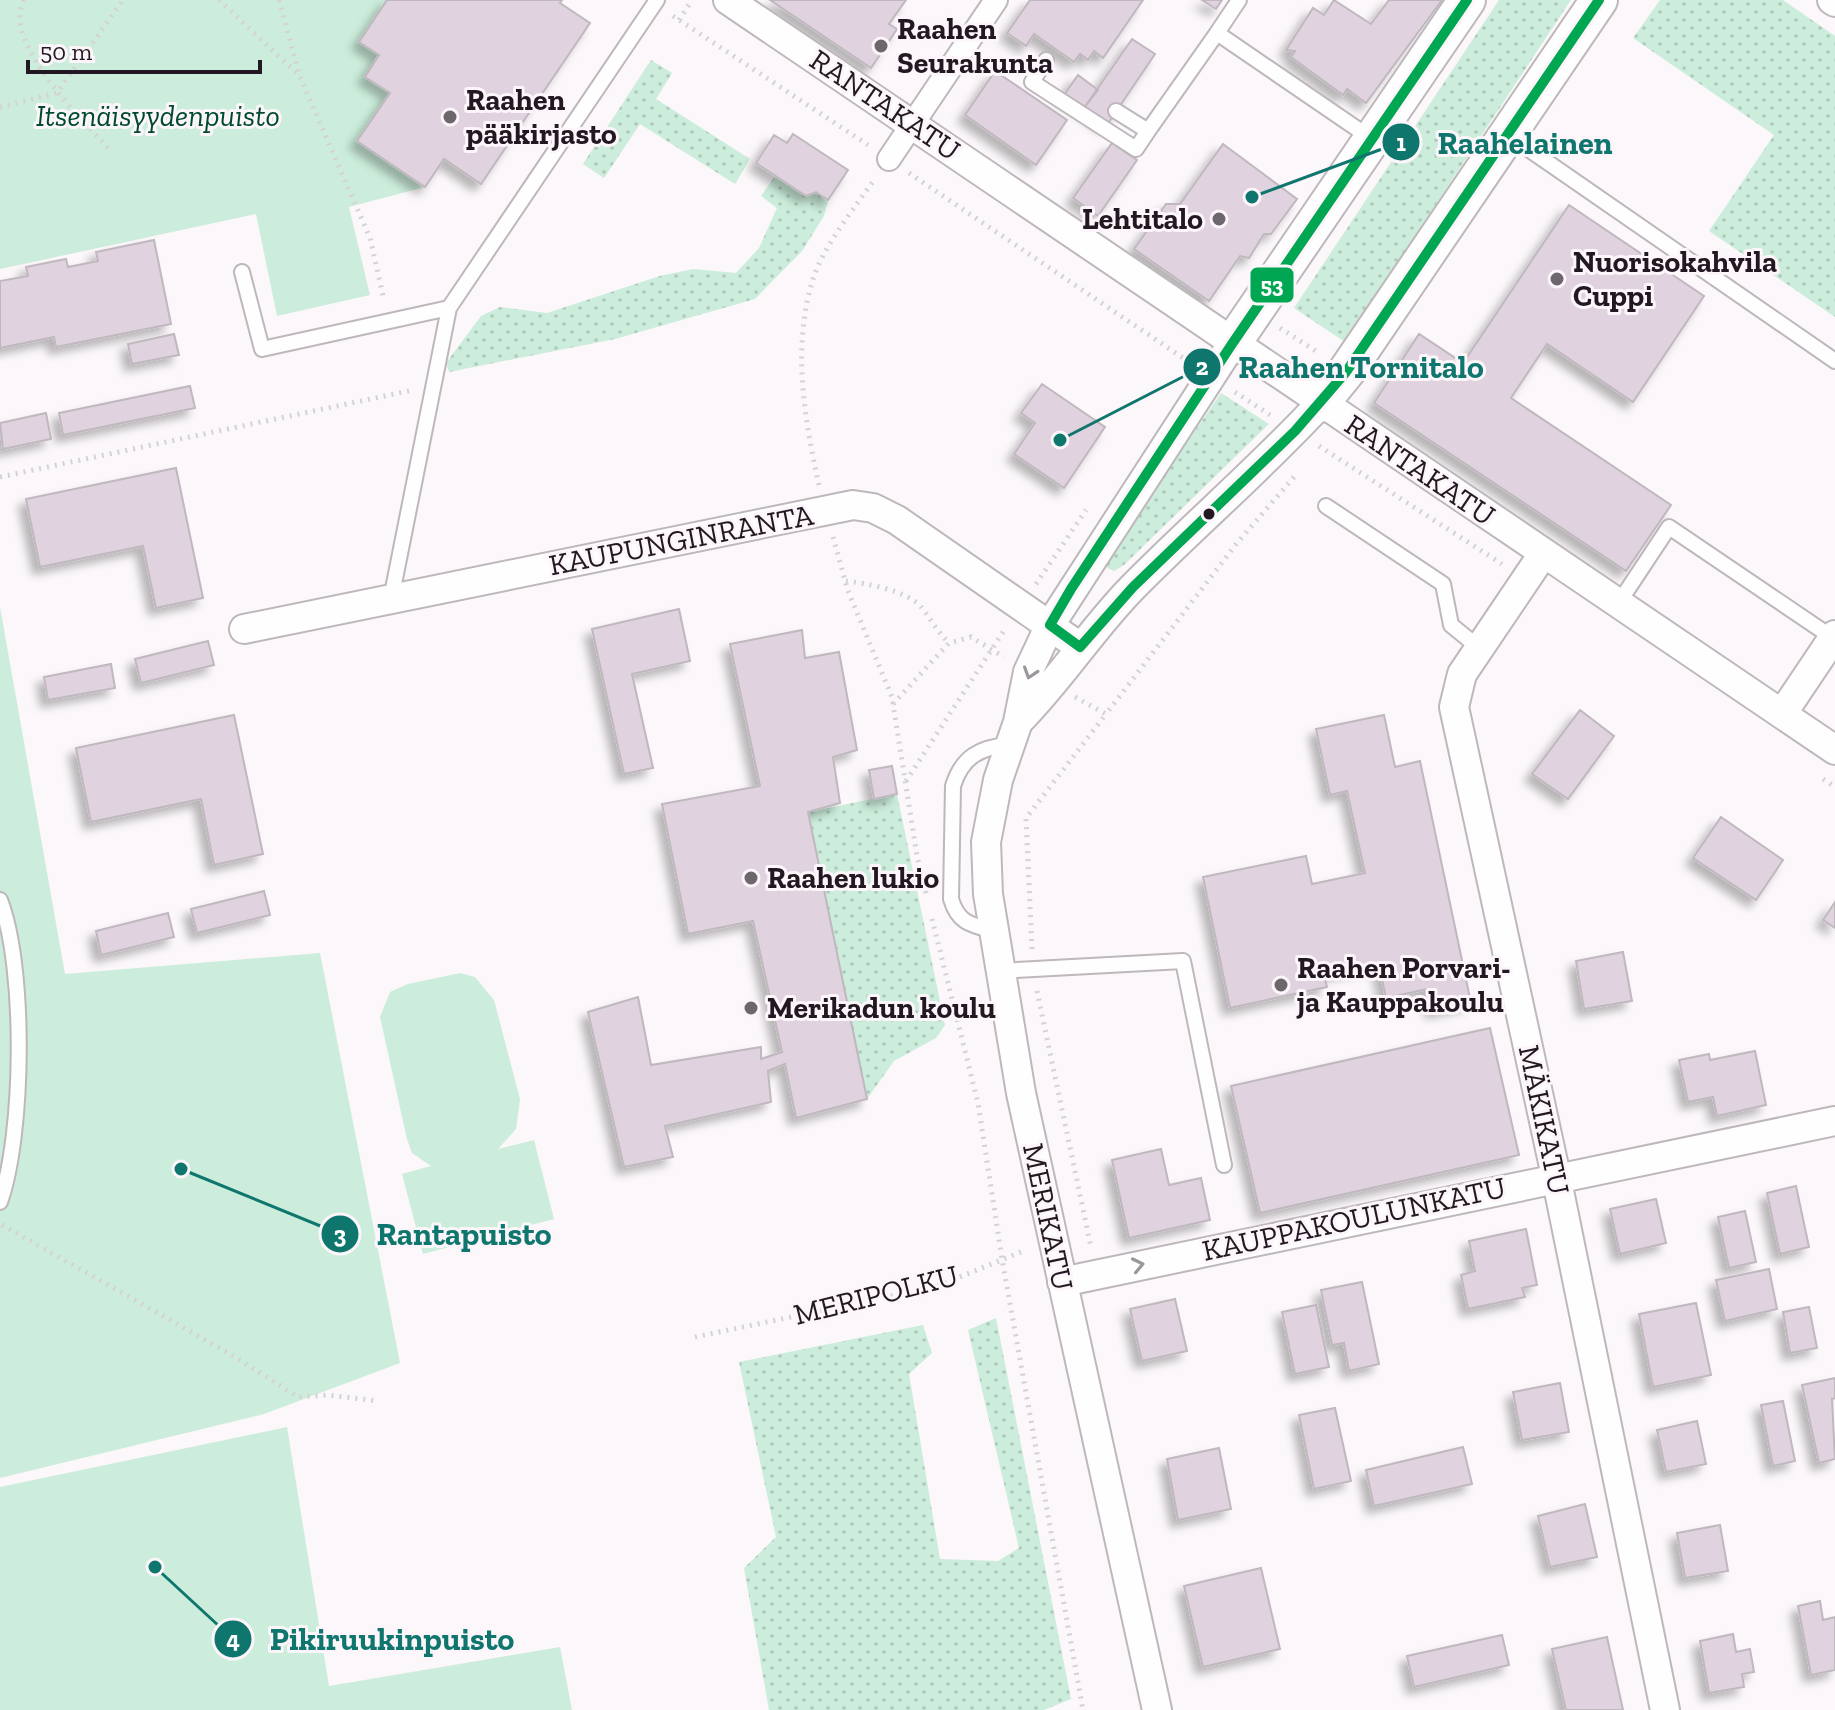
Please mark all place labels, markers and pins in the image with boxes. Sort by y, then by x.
place label: Raahen Seurakunta [897,11,1053,81]
marker: Raahen Seurakunta [872,37,890,55]
place label: Raahen pääkirjasto [466,82,617,152]
marker: Raahen pääkirjasto [441,108,459,126]
callout: Raahelainen [1381,114,1628,170]
place label: Lehtitalo [1082,201,1203,237]
marker: Lehtitalo [1210,210,1228,228]
place label: Nuorisokahvila Cuppi [1573,244,1777,314]
marker: Nuorisokahvila Cuppi [1548,270,1566,288]
callout: Raahen Tornitalo [1182,339,1500,395]
unlabelled marker [1201,506,1217,522]
place label: Raahen lukio [767,860,939,896]
marker: Raahen lukio [742,869,760,887]
place label: Raahen Porvari- ja Kauppakoulu [1296,950,1511,1020]
marker: Raahen Porvari- ja Kauppakoulu [1272,976,1290,994]
place label: Merikadun koulu [767,990,996,1026]
marker: Merikadun koulu [742,999,760,1017]
callout: Rantapuisto [320,1206,567,1262]
callout: Pikiruukinpuisto [213,1611,530,1667]

